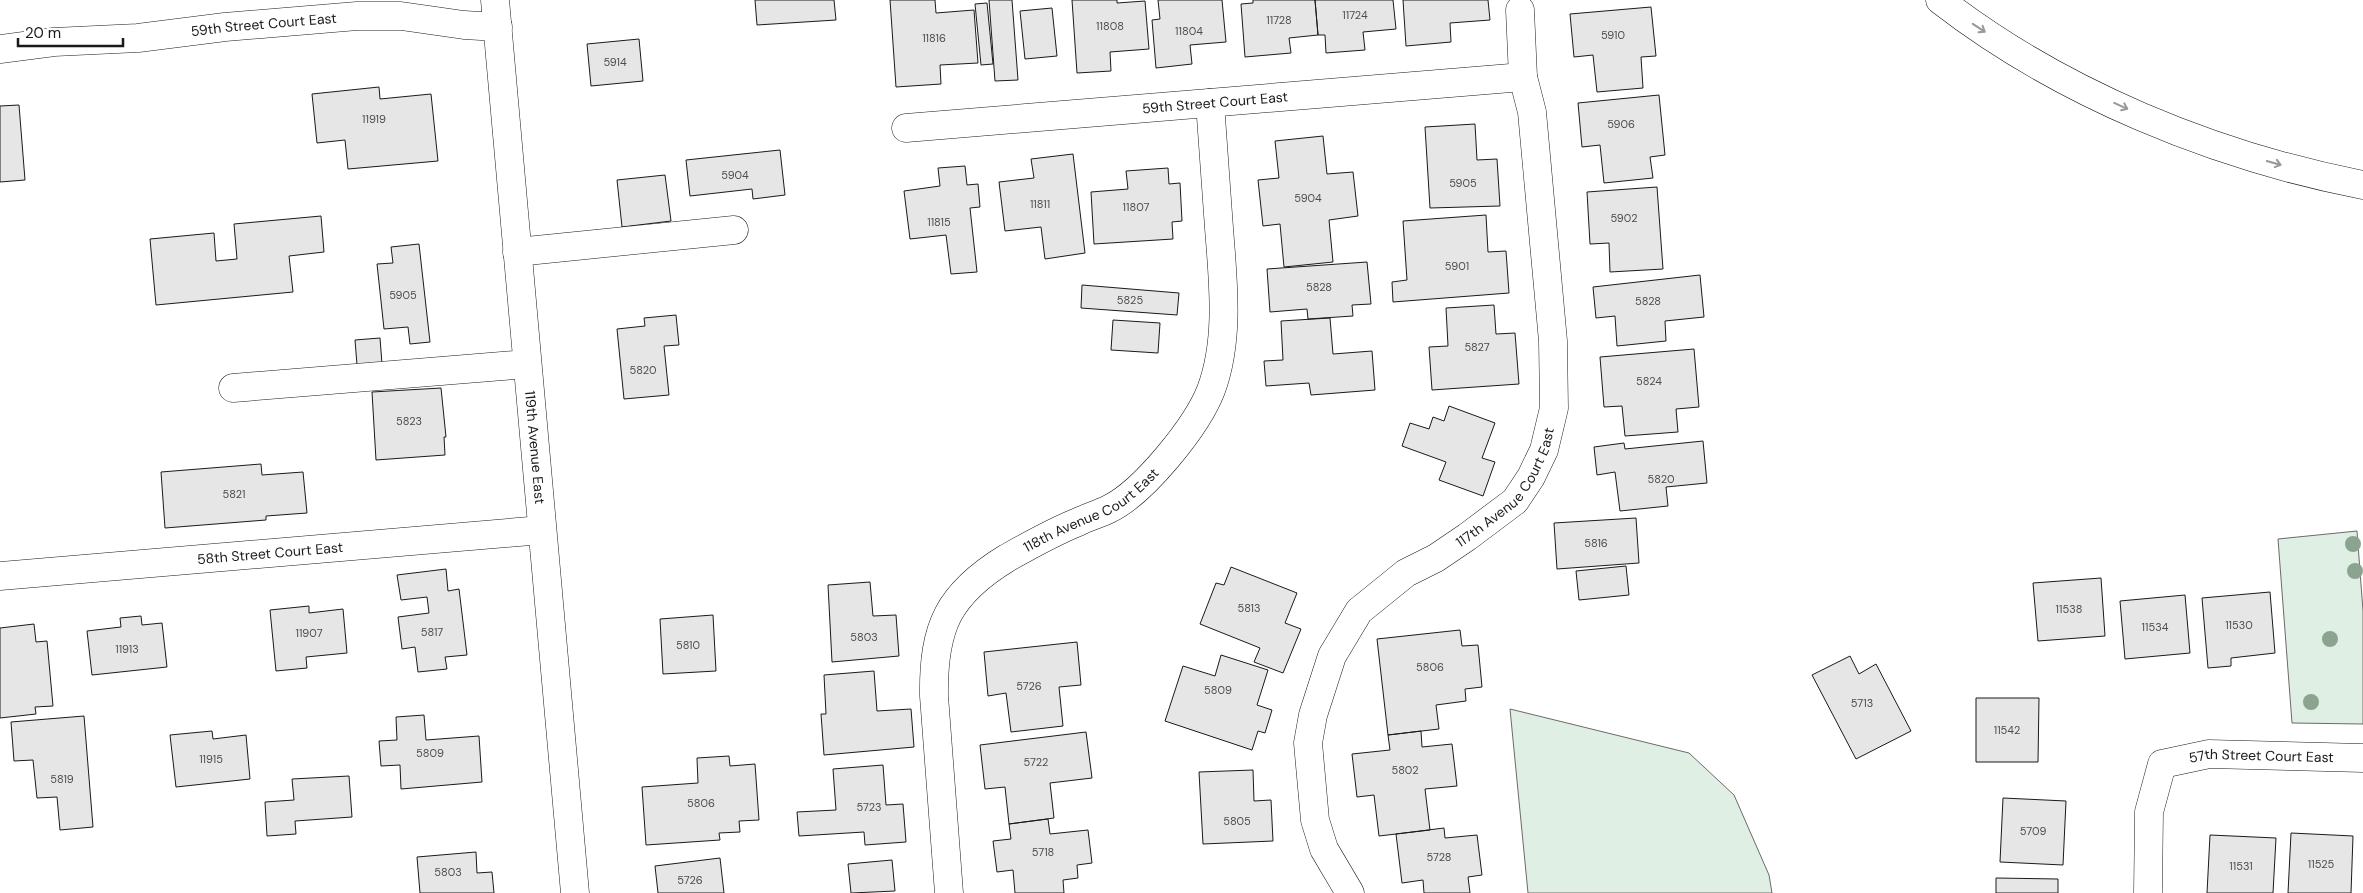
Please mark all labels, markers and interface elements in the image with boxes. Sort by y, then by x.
house number: 11724 [1342,8,1368,22]
street label: 59th Street Court East [190,9,337,40]
house number: 11728 [1266,13,1292,27]
scale bar [18,15,122,47]
house number: 11808 [1096,19,1124,33]
text: 20 m [25,23,61,43]
house number: 11804 [1175,24,1203,38]
one-way arrow [1972,24,1986,34]
house number: 5910 [1601,28,1625,42]
house number: 11816 [922,31,946,45]
house number: 5914 [603,55,627,69]
street label: 59th Street Court East [1141,87,1289,117]
one-way arrow [2113,102,2128,112]
house number: 11919 [362,112,386,126]
house number: 5906 [1607,117,1635,131]
one-way arrow [2265,158,2281,168]
house number: 5904 [721,168,749,182]
house number: 5905 [1449,176,1477,190]
house number: 5904 [1294,191,1322,205]
house number: 11811 [1030,197,1050,211]
house number: 11807 [1123,200,1150,214]
house number: 5902 [1610,211,1638,225]
house number: 11815 [927,215,951,229]
house number: 5901 [1445,259,1469,273]
house number: 5828 [1306,280,1332,294]
house number: 5905 [389,288,417,302]
house number: 5825 [1117,293,1143,307]
house number: 5828 [1635,294,1661,308]
house number: 5827 [1464,340,1490,354]
house number: 5820 [630,363,656,377]
house number: 5824 [1636,374,1662,388]
street label: 119th Avenue East [521,390,549,505]
house number: 5823 [396,414,422,428]
street label: 117th Avenue Court East [1452,426,1558,551]
street label: 118th Avenue Court East [1020,464,1162,556]
house number: 5820 [1648,472,1674,486]
house number: 5821 [223,487,245,501]
house number: 5816 [1584,536,1608,550]
street label: 58th Street Court East [196,538,344,568]
house number: 5813 [1237,601,1261,615]
house number: 11538 [2056,602,2082,616]
house number: 11530 [2225,618,2253,632]
house number: 11534 [2142,620,2169,634]
house number: 5817 [421,625,443,639]
house number: 11907 [295,626,323,640]
house number: 5803 [850,630,878,644]
house number: 5810 [676,638,700,652]
house number: 11913 [115,642,139,656]
house number: 5806 [1416,660,1444,674]
house number: 5726 [1016,679,1042,693]
house number: 5809 [1204,683,1232,697]
house number: 5713 [1851,696,1873,710]
house number: 11542 [1994,723,2020,737]
street label: 57th Street Court East [2187,745,2334,767]
house number: 5809 [416,746,444,760]
house number: 11915 [199,752,223,766]
house number: 5722 [1024,755,1048,769]
house number: 5802 [1391,763,1419,777]
house number: 5819 [50,772,74,786]
house number: 5806 [687,796,715,810]
house number: 5723 [857,800,881,814]
house number: 5805 [1223,814,1251,828]
house number: 5709 [2020,824,2046,838]
house number: 5718 [1032,845,1054,859]
house number: 5728 [1427,850,1451,864]
house number: 11525 [2308,857,2335,871]
house number: 11531 [2229,859,2253,873]
house number: 5803 [434,865,462,879]
house number: 5726 [677,873,703,887]

